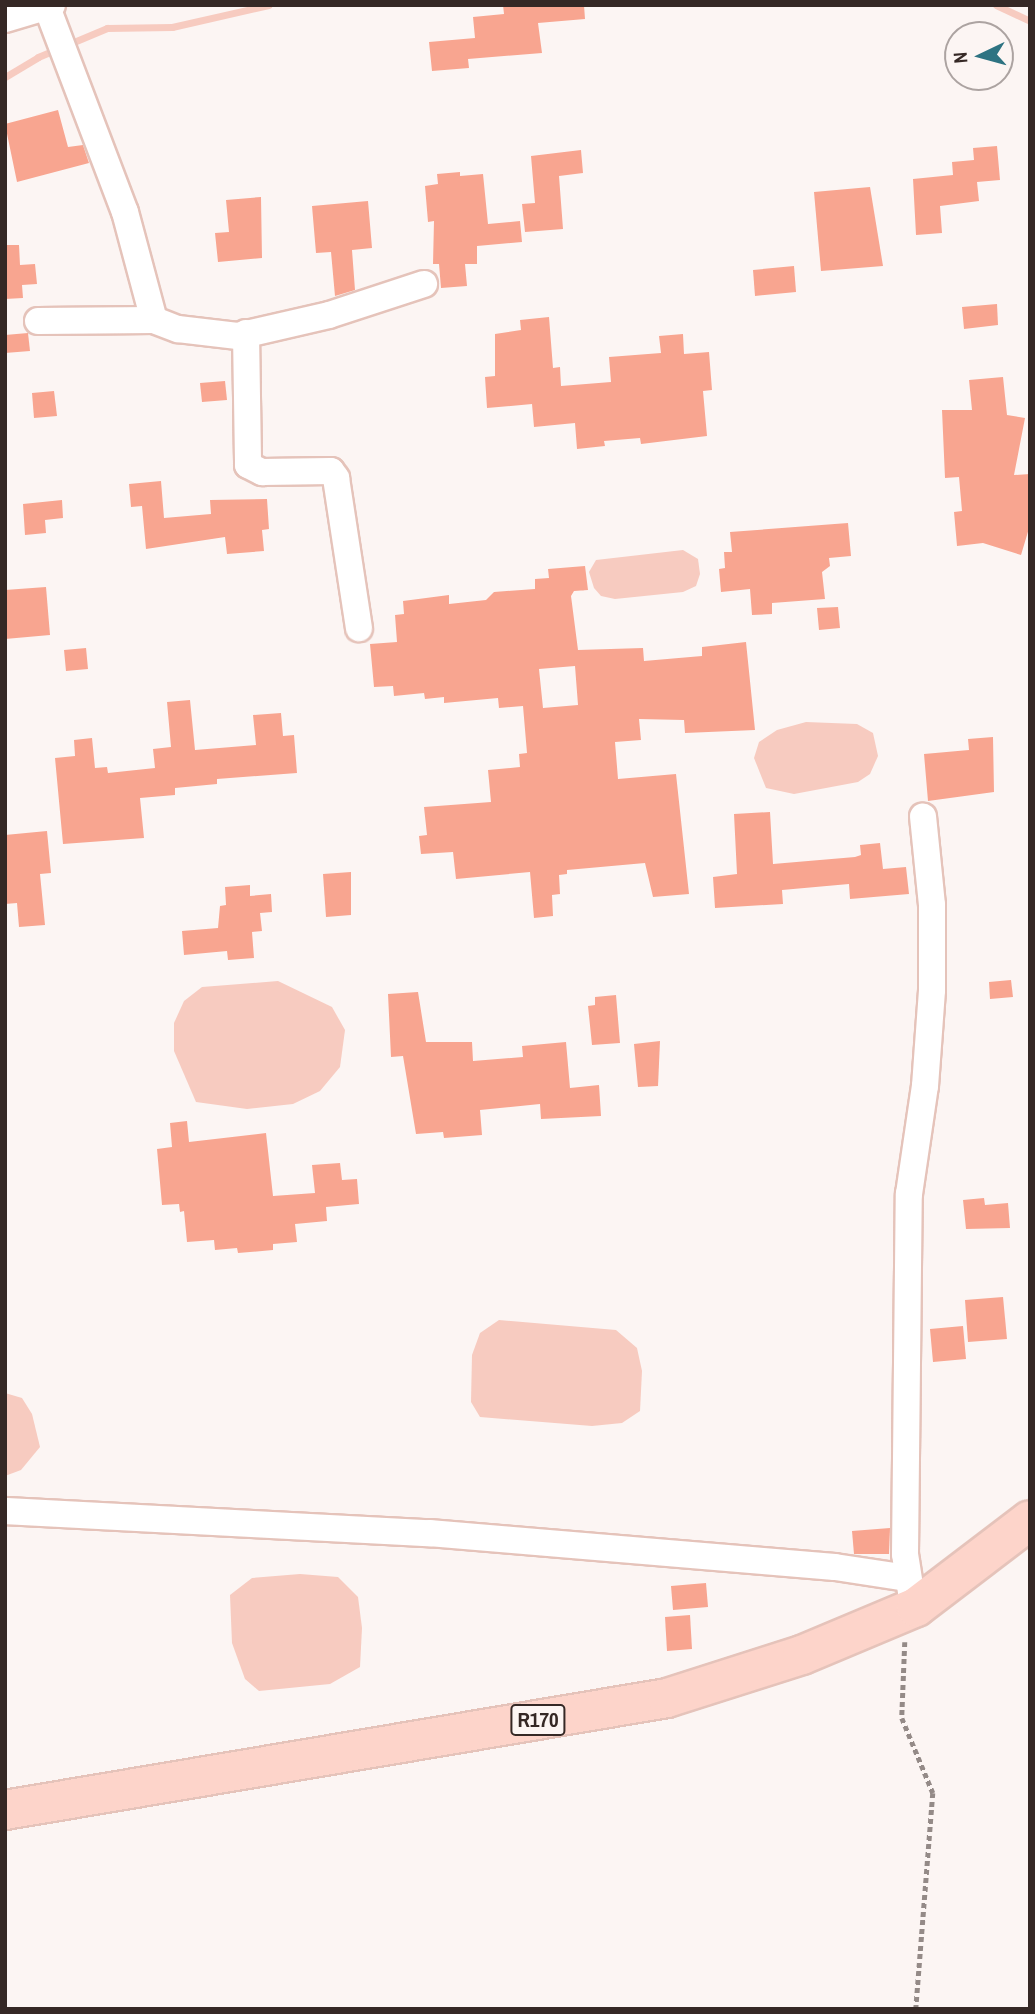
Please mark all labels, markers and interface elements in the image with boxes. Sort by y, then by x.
north arrow [944,21,1014,91]
text: N [947,51,974,64]
road number: R170 [510,1702,566,1738]

